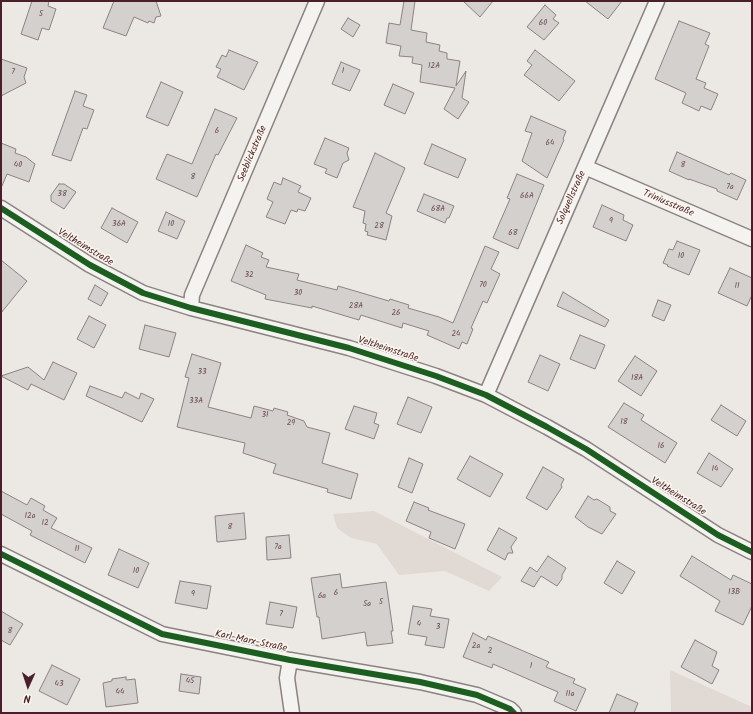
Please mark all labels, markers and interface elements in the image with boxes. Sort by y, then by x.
house number: 5 [39,10,43,20]
house number: 60 [539,19,547,29]
house number: 12A [428,62,440,72]
house number: 1 [342,67,344,77]
house number: 7 [11,68,15,78]
street label: Seeblickstraße [236,124,270,184]
house number: 6 [215,127,219,137]
house number: 64 [546,139,554,149]
house number: 40 [14,161,22,171]
house number: 8 [681,161,685,171]
street label: Solquellstraße [555,169,589,227]
house number: 8 [191,173,195,183]
house number: 7a [726,183,734,193]
street label: Triniusstraße [641,188,695,220]
house number: 38 [57,190,67,200]
house number: 66A [520,192,534,202]
house number: 68A [431,205,445,215]
house number: 9 [609,217,613,227]
house number: 36A [112,220,126,230]
house number: 10 [168,220,174,230]
house number: 28 [374,222,384,232]
street label: Veltheimstraße [55,227,115,269]
house number: 68 [508,229,518,239]
house number: 10 [678,252,684,262]
house number: 32 [244,271,254,281]
house number: 70 [479,281,487,291]
house number: 11 [734,282,740,292]
house number: 30 [294,289,302,299]
house number: 28A [349,302,363,312]
house number: 26 [391,309,401,319]
house number: 24 [451,330,461,340]
street label: Veltheimstraße [356,335,420,365]
house number: 33 [197,368,207,378]
house number: 18A [631,374,643,384]
house number: 33A [189,397,203,407]
house number: 31 [261,411,269,421]
house number: 18 [620,418,628,428]
house number: 29 [287,419,295,429]
house number: 16 [658,442,664,452]
house number: 14 [712,465,718,475]
street label: Veltheimstraße [648,475,708,519]
house number: 12a [25,512,35,522]
house number: 12 [41,519,49,529]
house number: 8 [228,523,232,533]
house number: 7a [274,543,282,553]
house number: 11 [74,545,80,555]
house number: 10 [133,567,139,577]
house number: 13B [728,588,740,598]
house number: 6 [334,589,338,599]
house number: 9 [191,590,195,600]
house number: 6a [318,592,326,602]
house number: 5 [379,598,383,608]
house number: 5a [363,600,371,610]
house number: 7 [279,610,283,620]
house number: 4 [417,620,421,630]
house number: 3 [436,623,440,633]
house number: 8 [8,627,12,637]
street label: Karl-Marx-Straße [214,629,288,655]
house number: 2a [472,642,480,652]
house number: 2 [488,647,492,657]
house number: 1 [530,662,532,672]
north arrow [8,666,48,706]
house number: 45 [186,677,194,687]
house number: 43 [55,680,63,690]
house number: 44 [116,688,124,698]
text: N [23,689,31,707]
house number: 11a [566,690,574,700]

